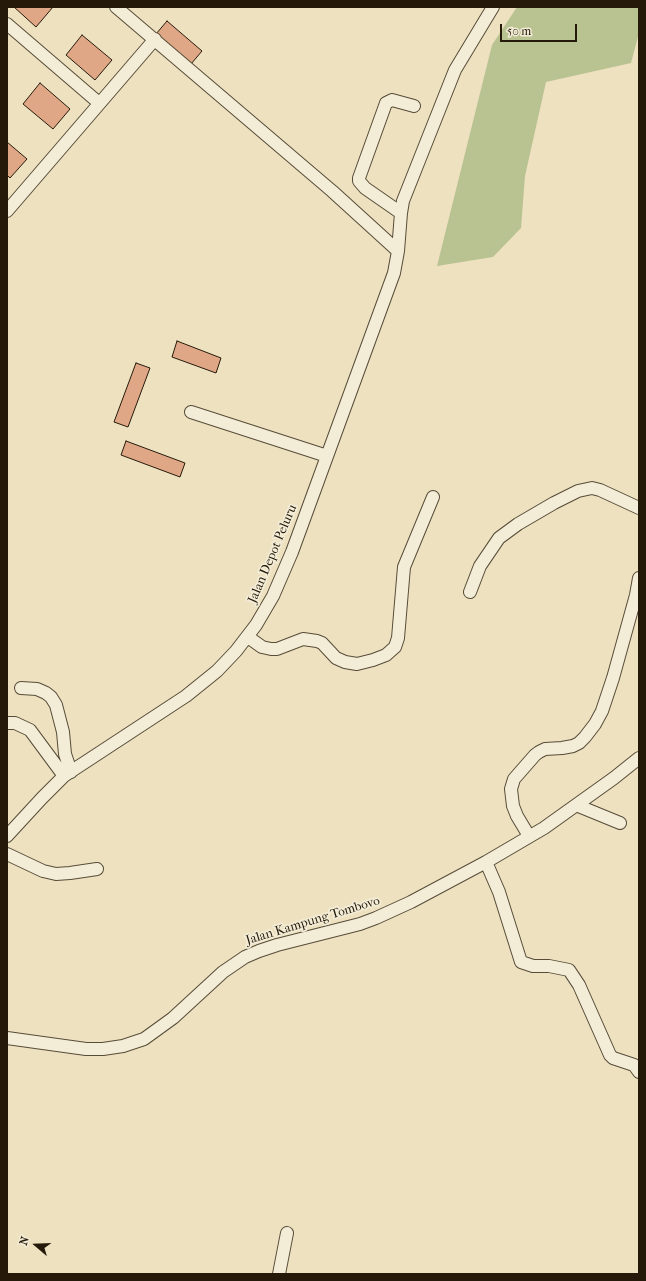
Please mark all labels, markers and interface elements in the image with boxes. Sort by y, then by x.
scale bar [502,16,579,42]
text: 50 m [507,24,531,38]
street label: Jalan Depot Peluru [245,502,301,606]
street label: Jalan Kampung Tombovo [244,893,382,949]
north arrow [16,1225,56,1265]
text: N [17,1235,32,1247]

